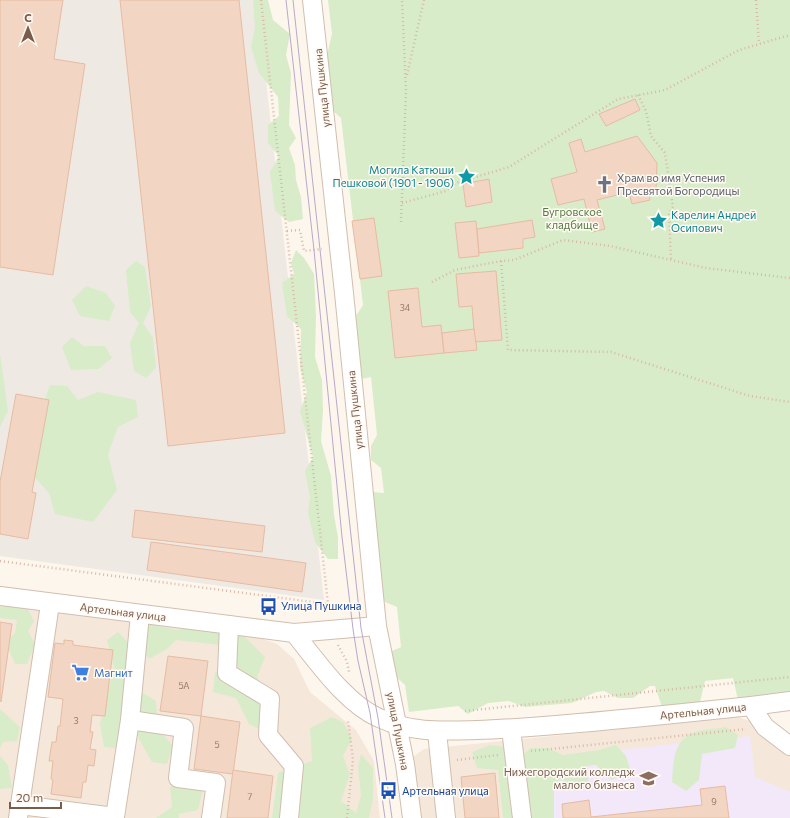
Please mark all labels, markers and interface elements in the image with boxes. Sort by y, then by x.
north arrow [8,8,48,48]
text: С [24,11,32,24]
street label: улица Пушкина [311,48,332,128]
place label: Могила Катюши Пешковой (1901 - 1906) [332,163,454,189]
place icon: Могила Катюши Пешковой (1901 - 1906) [457,166,477,186]
place label: Храм во имя Успения Пресвятой Богородицы [617,171,739,197]
church icon: Храм во имя Успения Пресвятой Богородицы [594,174,614,194]
park label: Бугровское кладбище [542,205,602,231]
place label: Карелин Андрей Осипович [671,208,756,234]
place icon: Карелин Андрей Осипович [648,211,668,231]
house number: 34 [400,302,411,313]
street label: улица Пушкина [344,370,365,450]
bus stop icon: Улица Пушкина [258,596,278,616]
place label: Улица Пушкина [281,599,361,612]
street label: Артельная улица [79,600,167,623]
supermarket icon: Магнит [71,663,91,683]
place label: Магнит [94,666,133,679]
house number: 5А [178,680,190,691]
street label: улица Пушкина [385,691,412,771]
street label: Артельная улица [659,700,747,722]
house number: 3 [73,715,79,726]
house number: 5 [214,739,220,750]
place label: Нижегородский колледж малого бизнеса [504,765,635,791]
school or university icon: Нижегородский колледж малого бизнеса [638,768,658,788]
bus stop icon: Артельная улица [379,781,399,801]
scale bar [10,784,61,810]
place label: Артельная улица [402,784,489,797]
text: 20 m [16,790,43,804]
house number: 7 [248,791,253,802]
house number: 9 [711,796,717,807]

